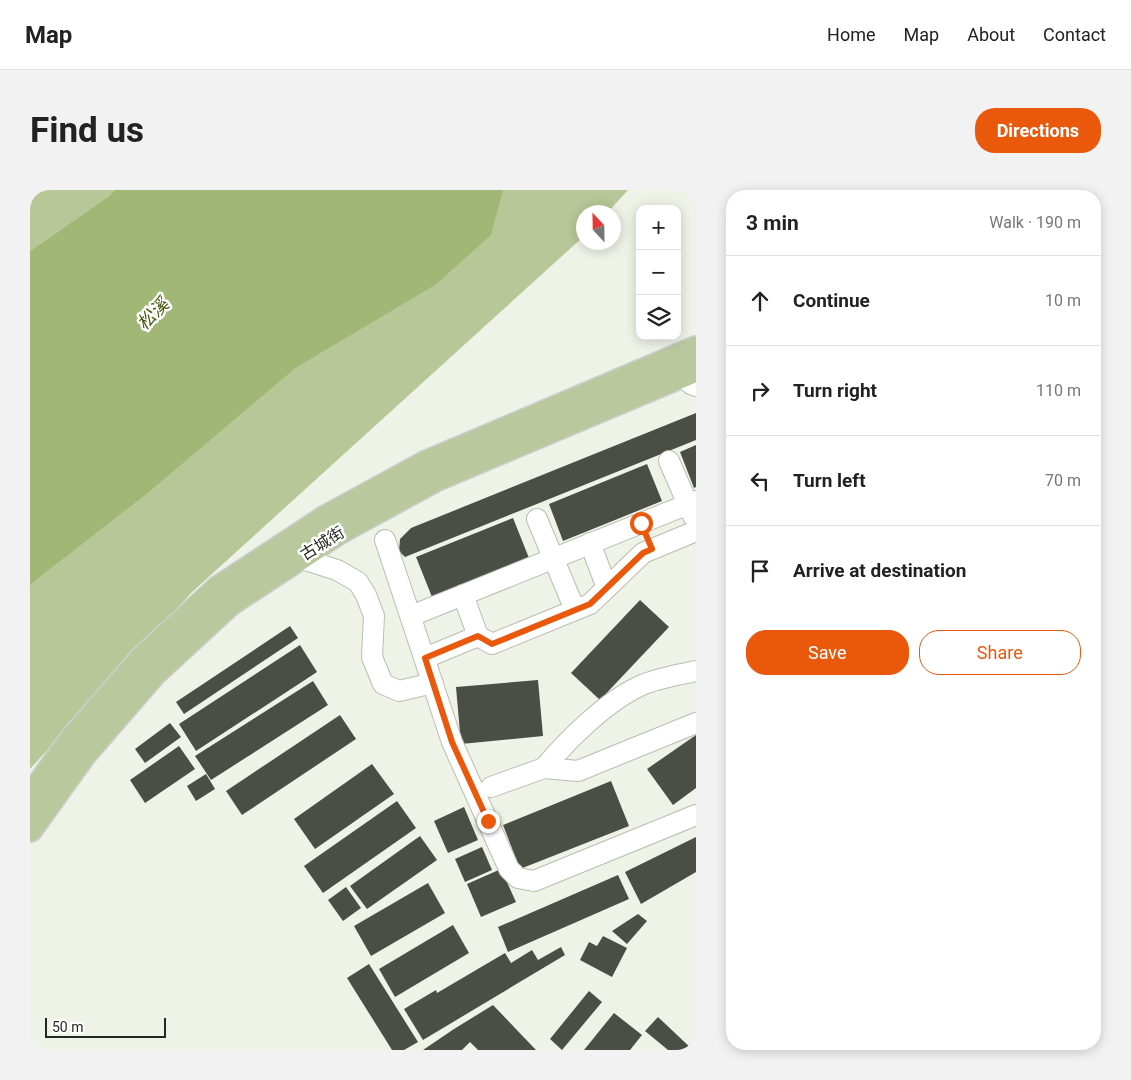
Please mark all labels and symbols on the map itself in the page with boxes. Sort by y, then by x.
north arrow [576,205,621,250]
water label: 松溪 [132,292,174,334]
route start [630,512,653,535]
street label: 古城街 [297,523,348,564]
route end [477,810,500,833]
scale bar [45,1015,166,1038]

